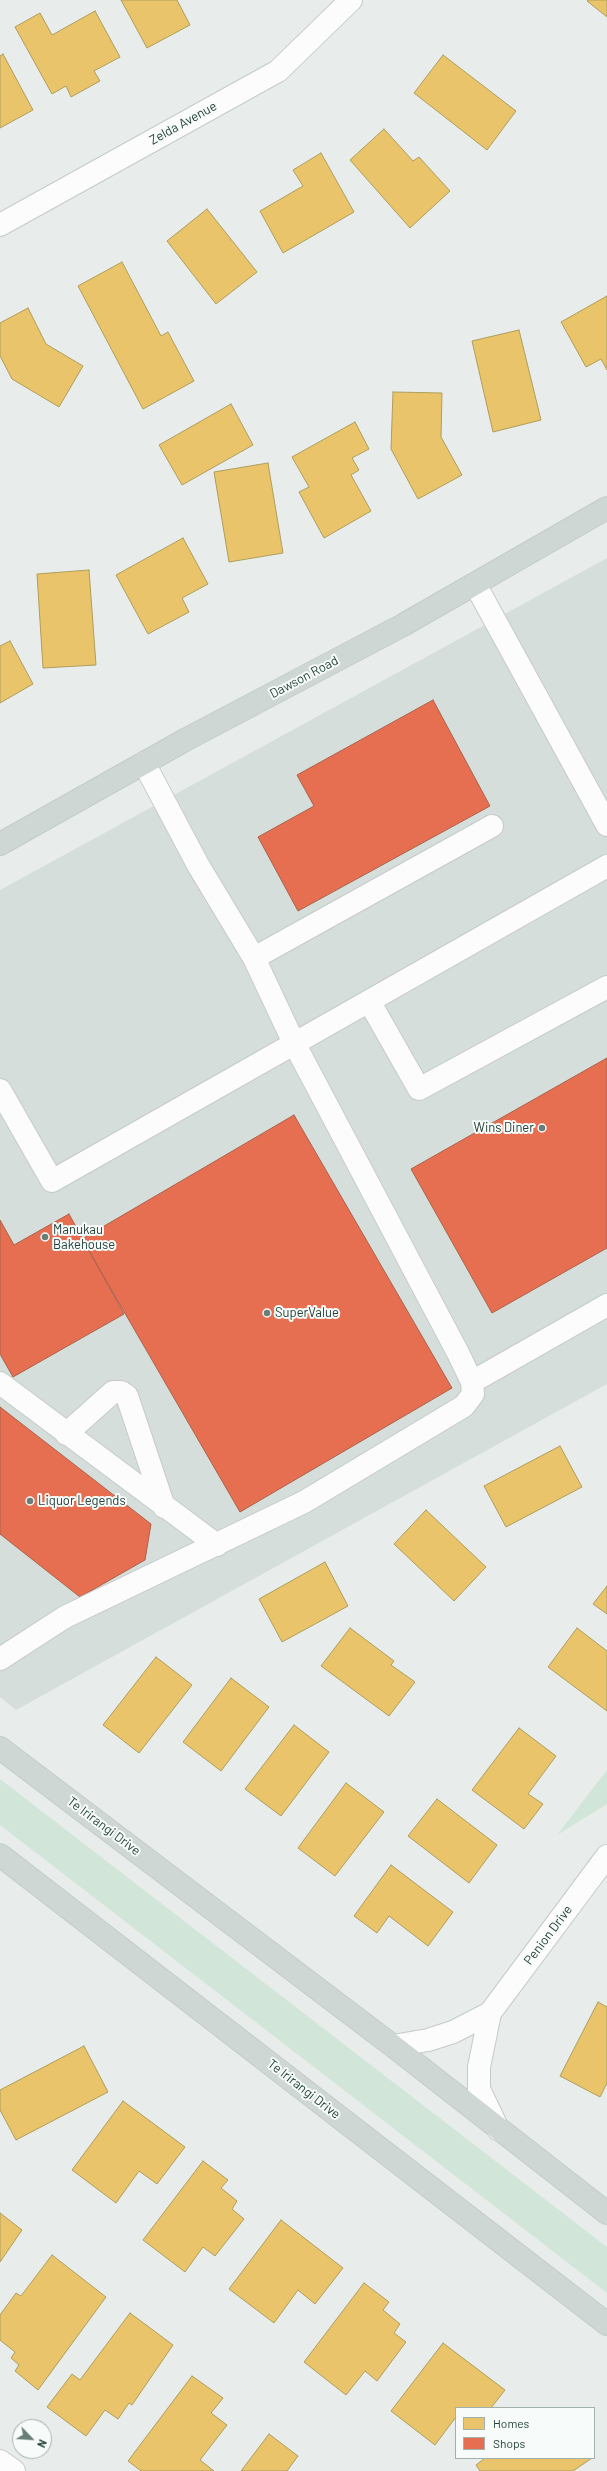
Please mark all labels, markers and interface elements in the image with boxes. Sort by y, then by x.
street label: Zelda Avenue [147,98,219,148]
street label: Dawson Road [267,652,341,702]
place label: Wins Diner [473,1120,534,1136]
marker: Wins Diner [537,1123,547,1133]
place label: Manukau Bakehouse [53,1222,115,1253]
marker: Manukau Bakehouse [40,1232,50,1242]
place label: SuperValue [275,1305,339,1321]
marker: SuperValue [262,1308,272,1318]
place label: Liquor Legends [38,1493,126,1509]
marker: Liquor Legends [25,1496,35,1506]
street label: Te Irirangi Drive [64,1793,144,1859]
street label: Penion Drive [521,1902,575,1968]
street label: Te Irirangi Drive [265,2056,343,2122]
legend [455,2407,595,2459]
text: Homes [493,2416,529,2430]
north arrow [12,2419,52,2459]
text: Shops [493,2436,525,2450]
text: N [35,2438,50,2450]

